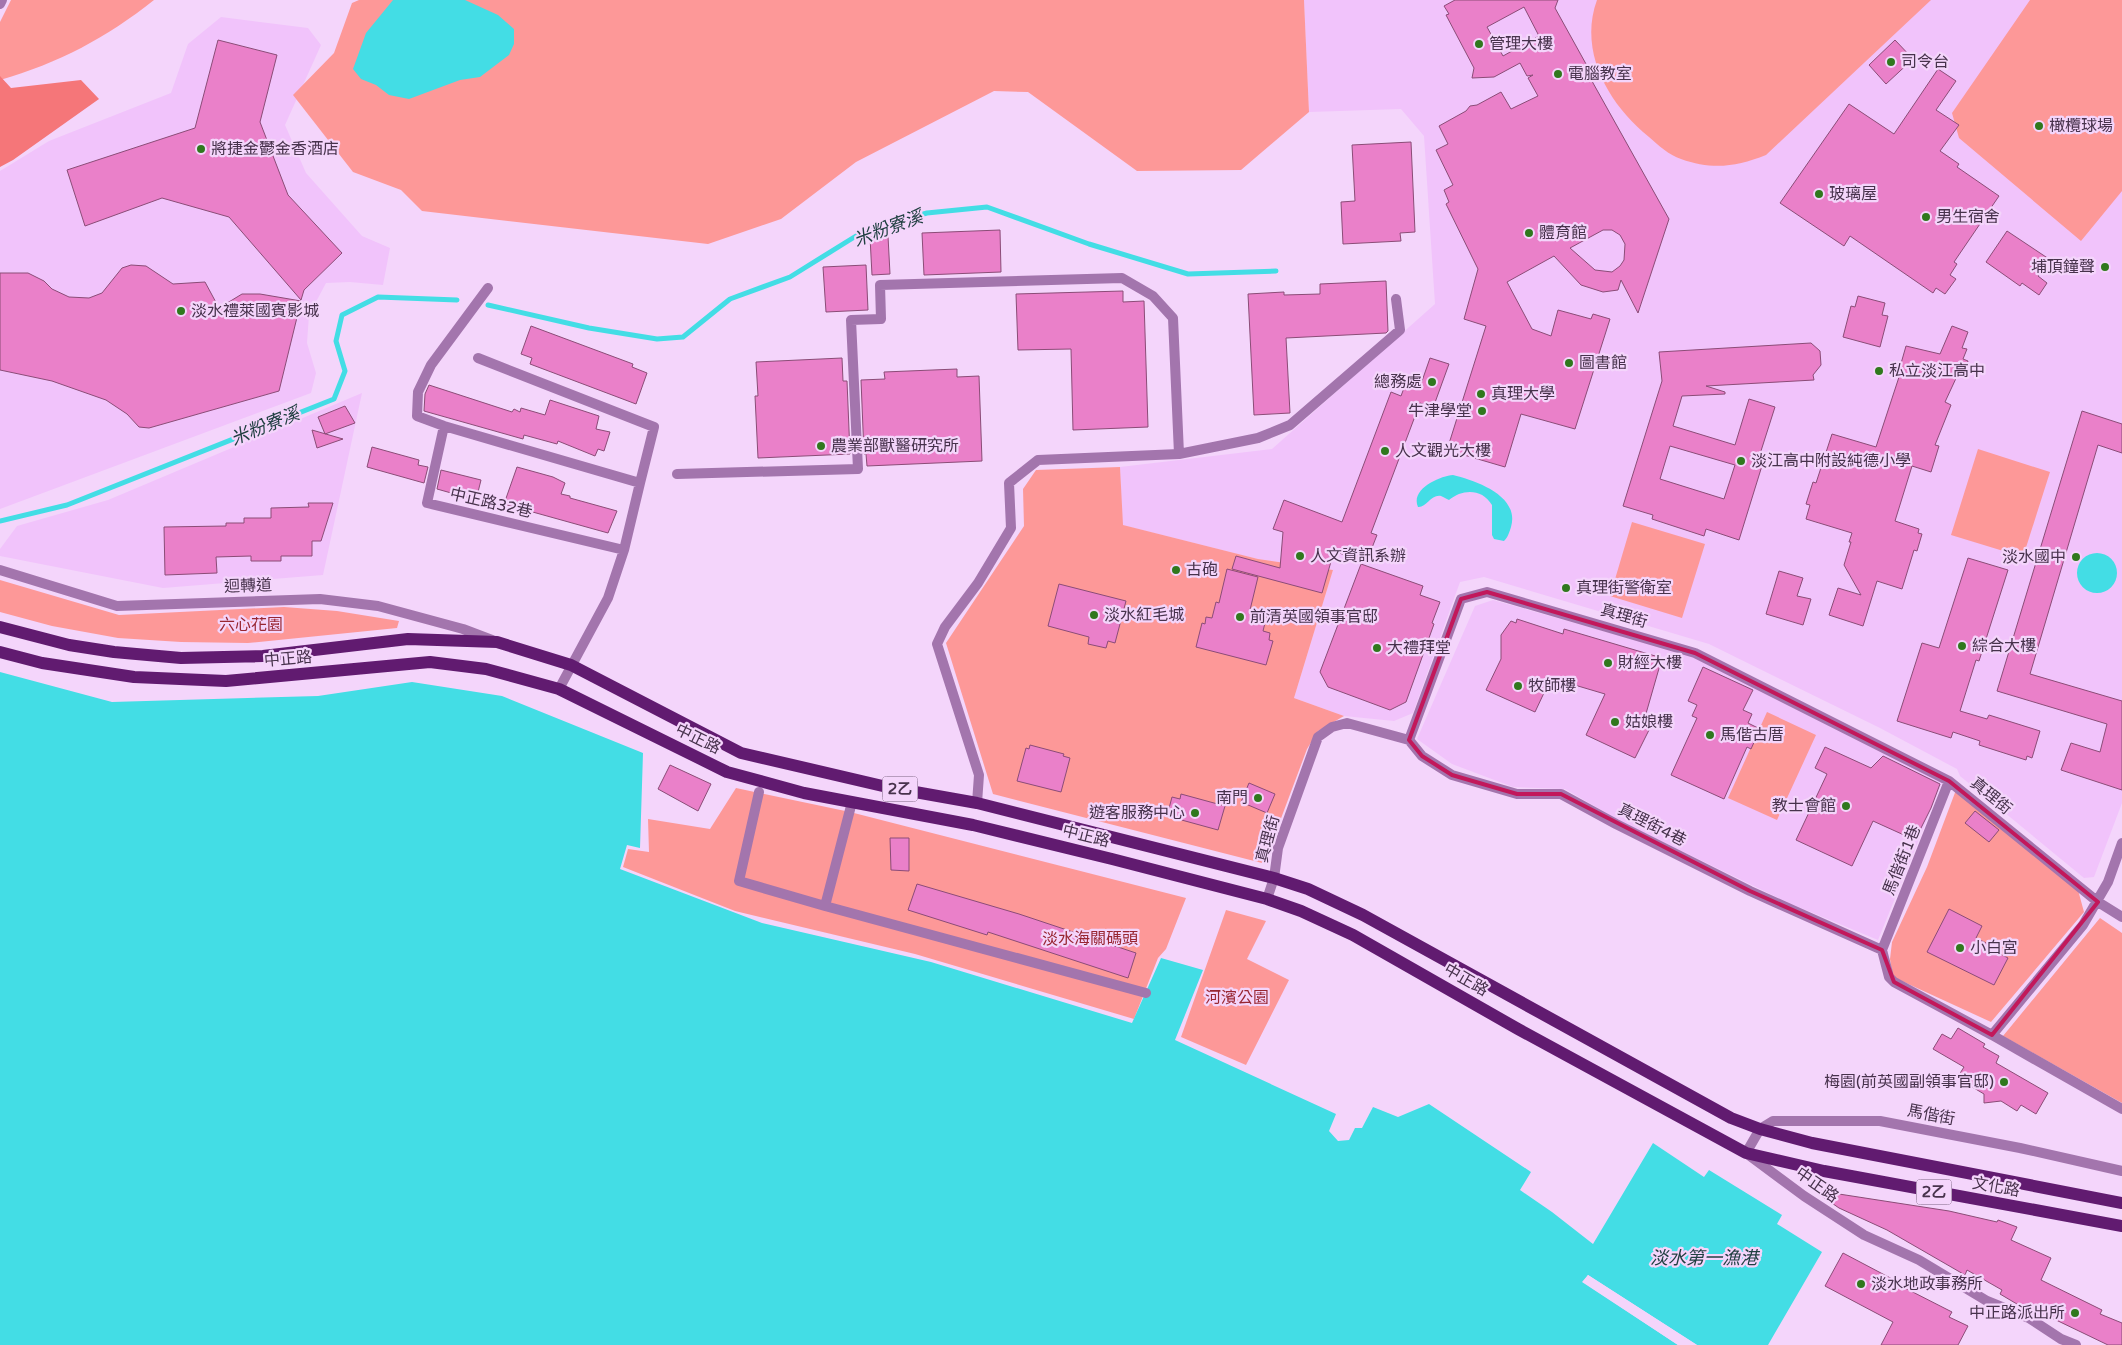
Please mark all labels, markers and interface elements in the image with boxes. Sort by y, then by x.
place label: 管理大樓 [1489,34,1553,54]
marker: 管理大樓 [1473,38,1485,50]
place label: 司令台 [1901,52,1949,72]
marker: 司令台 [1885,56,1897,68]
place label: 電腦教室 [1568,64,1632,84]
marker: 電腦教室 [1552,68,1564,80]
place label: 橄欖球場 [2049,116,2113,136]
marker: 橄欖球場 [2033,120,2045,132]
place label: 將捷金鬱金香酒店 [211,139,339,159]
marker: 將捷金鬱金香酒店 [195,143,207,155]
place label: 玻璃屋 [1829,184,1877,204]
marker: 玻璃屋 [1813,188,1825,200]
water label: 米粉寮溪 [850,204,928,251]
place label: 男生宿舍 [1936,207,2000,227]
marker: 男生宿舍 [1920,211,1932,223]
place label: 體育館 [1539,223,1587,243]
marker: 體育館 [1523,227,1535,239]
place label: 埔頂鐘聲 [2031,257,2095,277]
marker: 埔頂鐘聲 [2099,261,2111,273]
place label: 淡水禮萊國賓影城 [191,301,319,321]
marker: 淡水禮萊國賓影城 [175,305,187,317]
place label: 圖書館 [1579,353,1627,373]
marker: 圖書館 [1563,357,1575,369]
place label: 私立淡江高中 [1889,361,1985,381]
marker: 私立淡江高中 [1873,365,1885,377]
place label: 總務處 [1374,372,1422,392]
marker: 總務處 [1426,376,1438,388]
place label: 真理大學 [1491,384,1555,404]
marker: 真理大學 [1475,388,1487,400]
water label: 米粉寮溪 [228,401,305,450]
place label: 牛津學堂 [1408,401,1472,421]
marker: 牛津學堂 [1476,405,1488,417]
place label: 農業部獸醫研究所 [831,436,959,456]
marker: 農業部獸醫研究所 [815,440,827,452]
place label: 人文觀光大樓 [1395,441,1491,461]
marker: 人文觀光大樓 [1379,445,1391,457]
place label: 淡江高中附設純德小學 [1751,451,1911,471]
marker: 淡江高中附設純德小學 [1735,455,1747,467]
street label: 中正路32巷 [448,484,534,522]
place label: 人文資訊系辦 [1310,546,1406,566]
place label: 淡水國中 [2002,547,2066,567]
marker: 人文資訊系辦 [1294,550,1306,562]
marker: 淡水國中 [2070,551,2082,563]
place label: 古砲 [1186,560,1218,580]
marker: 古砲 [1170,564,1182,576]
street label: 迴轉道 [224,575,272,597]
place label: 真理街警衛室 [1576,578,1672,598]
marker: 真理街警衛室 [1560,582,1572,594]
street label: 真理街 [1598,600,1650,632]
place label: 淡水紅毛城 [1104,605,1184,625]
place label: 前清英國領事官邸 [1250,607,1378,627]
marker: 淡水紅毛城 [1088,609,1100,621]
marker: 前清英國領事官邸 [1234,611,1246,623]
park label: 六心花園 [219,615,283,635]
place label: 綜合大樓 [1972,636,2036,656]
place label: 大禮拜堂 [1387,638,1451,658]
marker: 綜合大樓 [1956,640,1968,652]
marker: 大禮拜堂 [1371,642,1383,654]
street label: 中正路 [263,647,313,671]
place label: 財經大樓 [1618,653,1682,673]
marker: 財經大樓 [1602,657,1614,669]
place label: 牧師樓 [1528,676,1576,696]
marker: 牧師樓 [1512,680,1524,692]
place label: 姑娘樓 [1625,712,1673,732]
marker: 姑娘樓 [1609,716,1621,728]
street label: 中正路 [672,719,724,759]
place label: 馬偕古厝 [1720,725,1784,745]
marker: 馬偕古厝 [1704,729,1716,741]
street label: 真理街 [1966,773,2016,819]
road number: 2乙 [882,776,918,802]
place label: 南門 [1216,788,1248,808]
marker: 南門 [1252,792,1264,804]
place label: 教士會館 [1772,796,1836,816]
street label: 真理街4巷 [1614,799,1690,851]
marker: 教士會館 [1840,800,1852,812]
place label: 遊客服務中心 [1089,803,1185,823]
marker: 遊客服務中心 [1189,807,1201,819]
street label: 真理街 [1252,813,1284,865]
street label: 中正路 [1060,820,1112,852]
street label: 馬偕街1巷 [1879,822,1925,898]
park label: 淡水海關碼頭 [1042,929,1138,949]
place label: 小白宮 [1970,938,2018,958]
marker: 小白宮 [1954,942,1966,954]
street label: 中正路 [1440,959,1492,1001]
park label: 河濱公園 [1205,988,1269,1008]
place label: 梅園(前英國副領事官邸) [1824,1072,1994,1092]
marker: 梅園(前英國副領事官邸) [1998,1076,2010,1088]
street label: 馬偕街 [1906,1101,1956,1129]
street label: 中正路 [1792,1163,1842,1207]
street label: 文化路 [1971,1173,2021,1201]
road number: 2乙 [1916,1180,1952,1204]
water label: 淡水第一漁港 [1650,1247,1761,1269]
place label: 淡水地政事務所 [1871,1274,1983,1294]
marker: 淡水地政事務所 [1855,1278,1867,1290]
place label: 中正路派出所 [1969,1303,2065,1323]
marker: 中正路派出所 [2069,1307,2081,1319]

